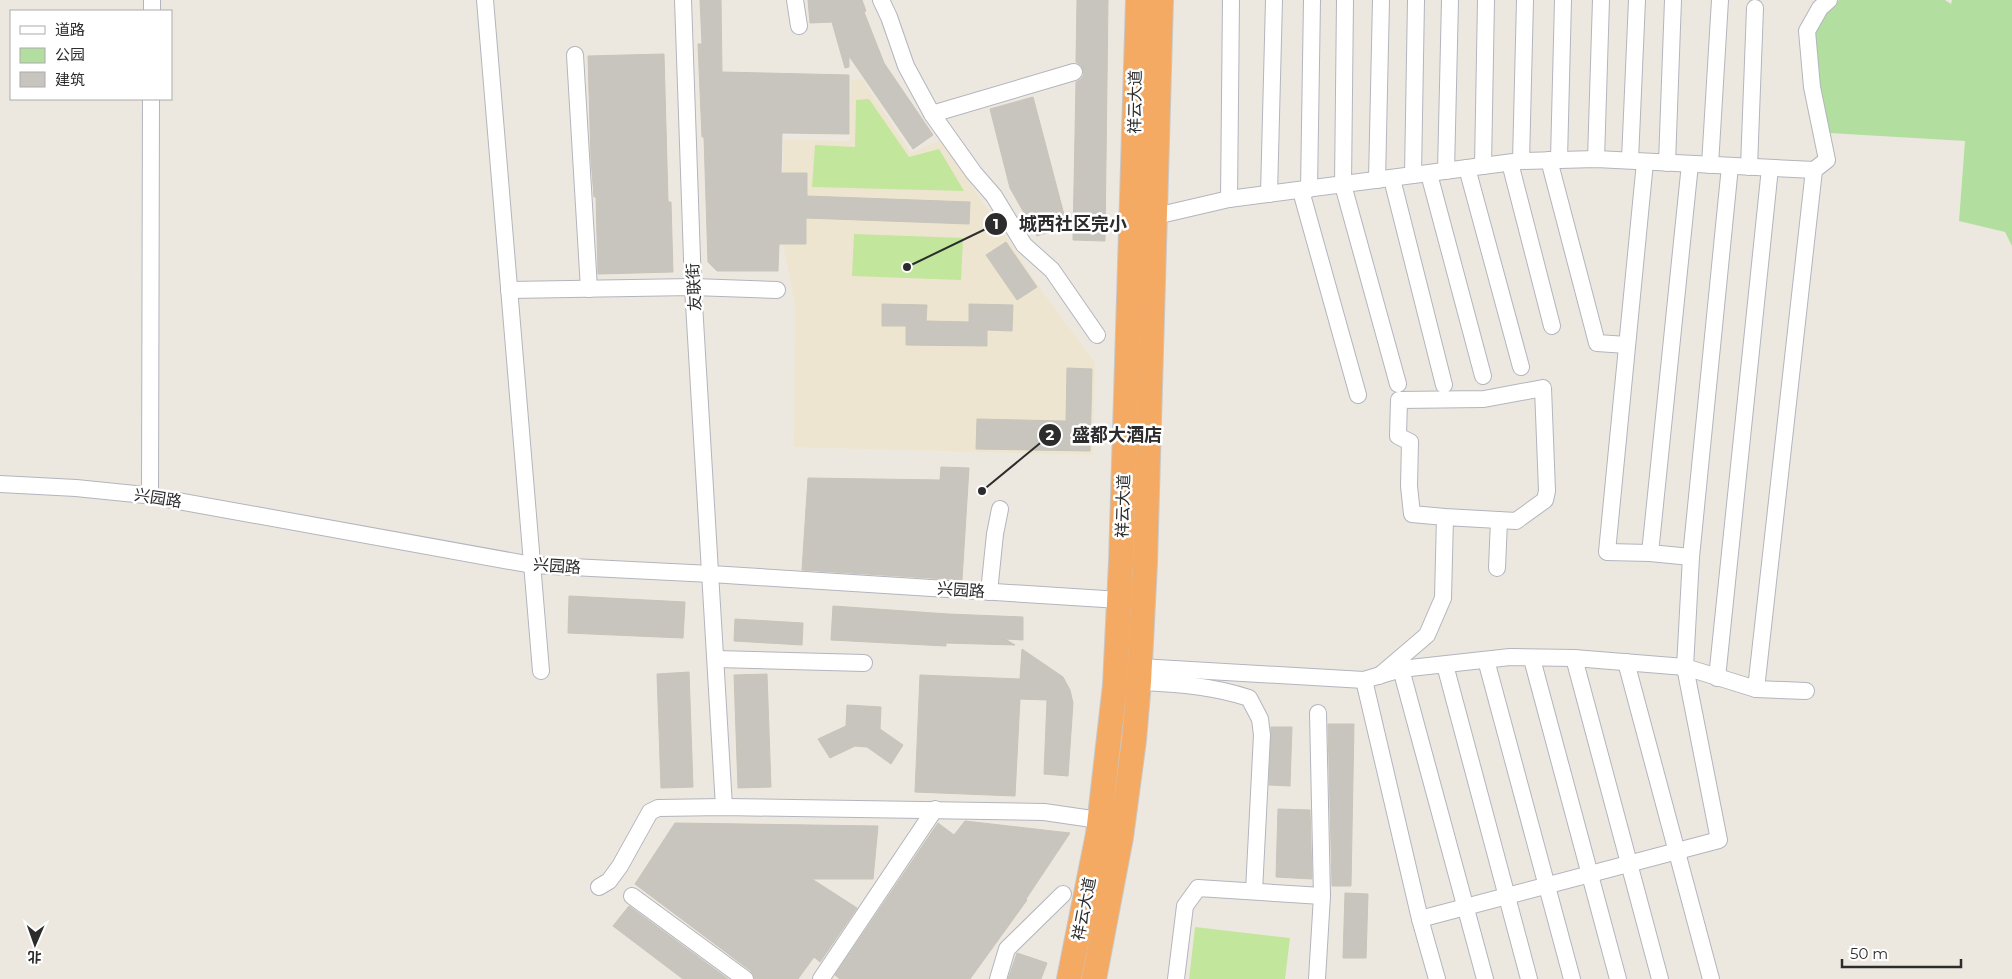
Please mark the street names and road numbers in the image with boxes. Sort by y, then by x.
street label: 祥云大道 [1125,70,1145,134]
street label: 友联街 [683,263,705,311]
street label: 祥云大道 [1112,474,1134,538]
street label: 兴园路 [133,485,183,511]
street label: 兴园路 [532,555,582,577]
street label: 兴园路 [936,579,986,601]
street label: 祥云大道 [1069,876,1099,942]

